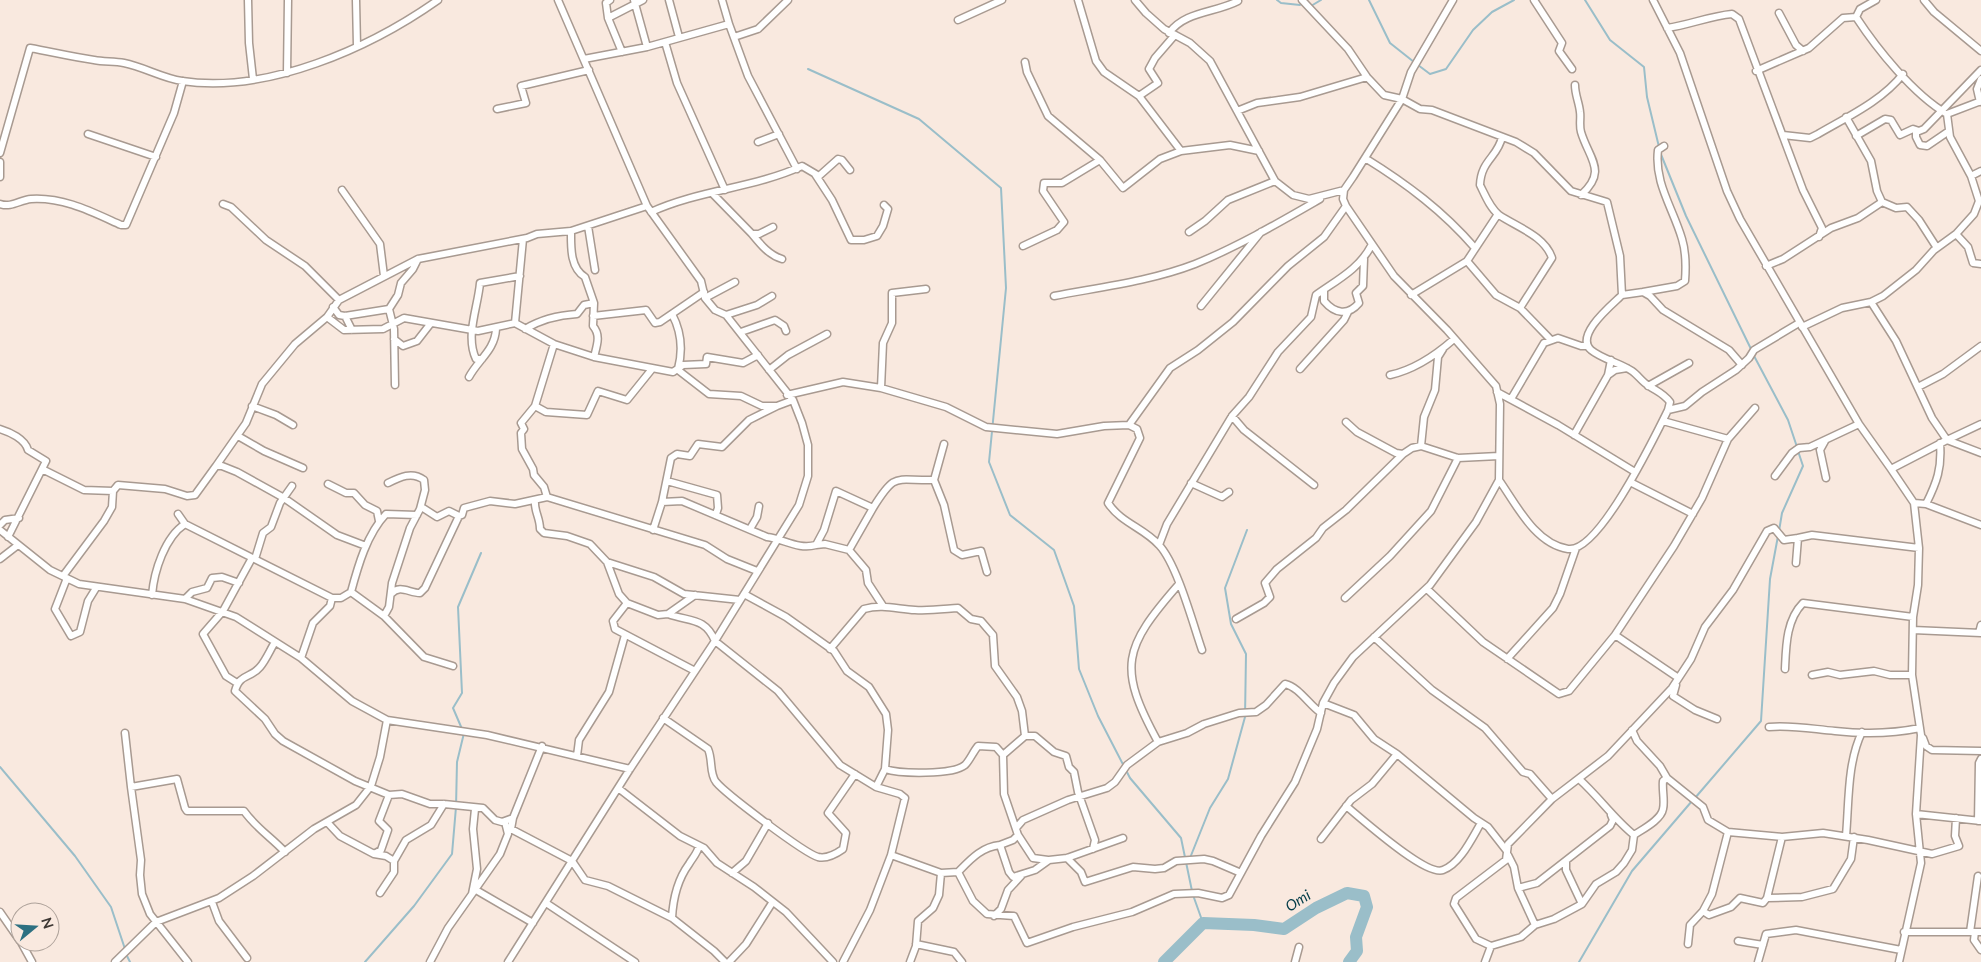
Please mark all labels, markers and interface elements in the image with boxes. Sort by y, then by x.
water label: Omi [1282,885,1314,915]
north arrow [10,902,60,952]
text: N [38,915,58,931]

